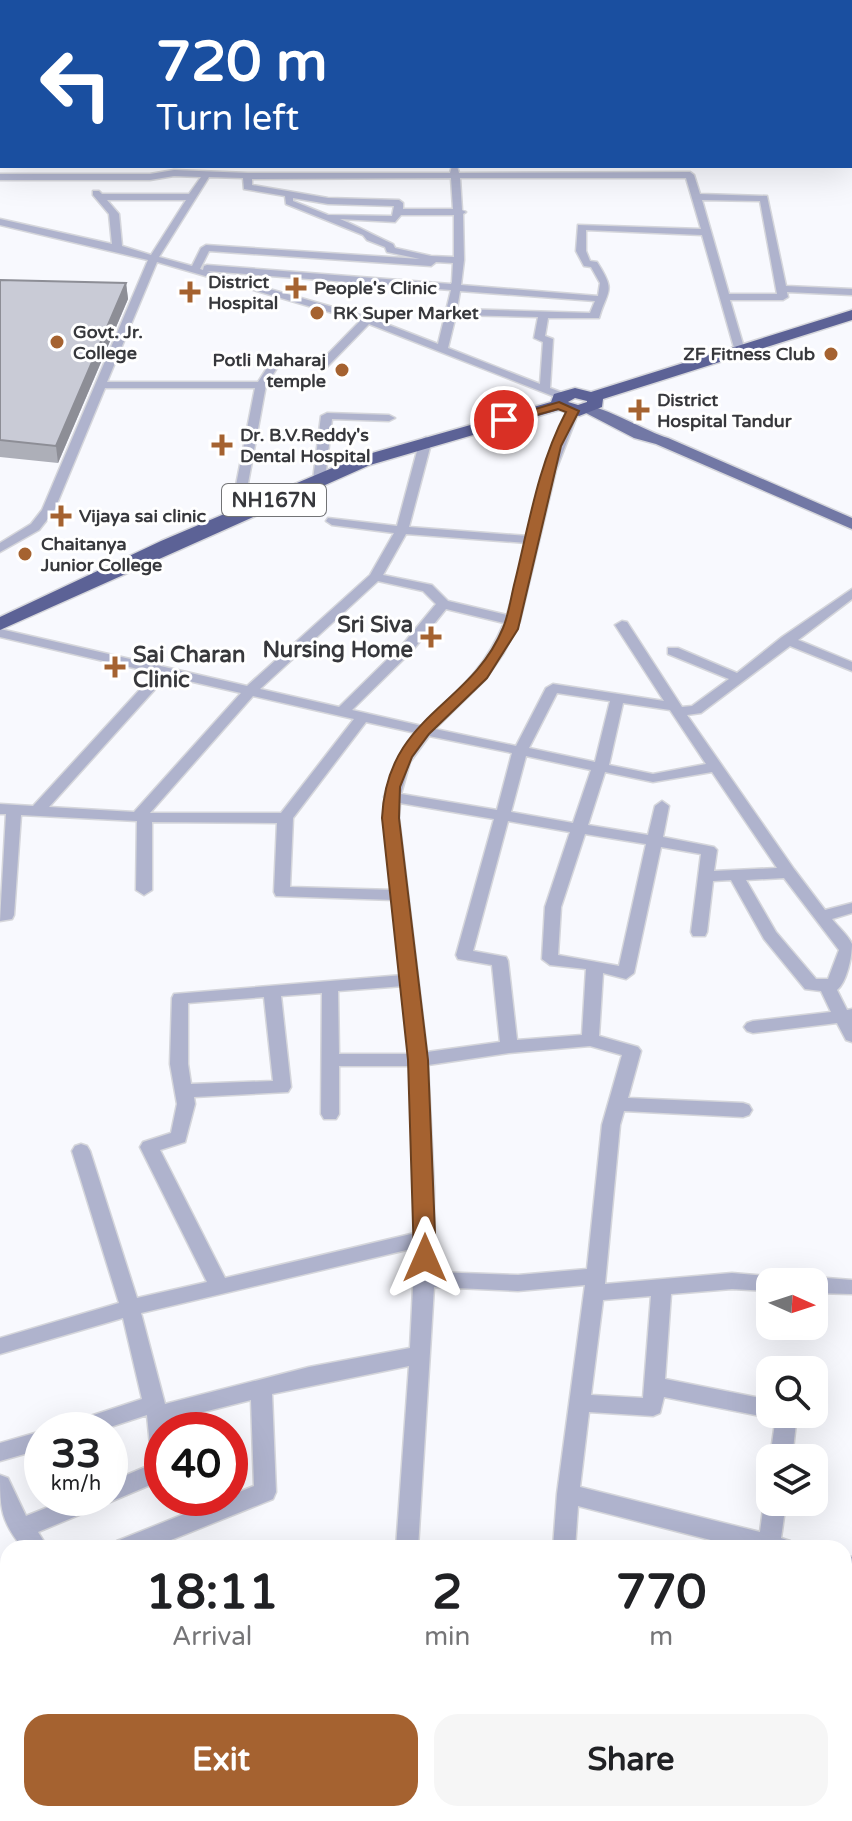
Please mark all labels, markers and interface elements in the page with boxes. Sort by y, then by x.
text: 720 m [156,29,327,96]
icon: left [24,32,128,136]
text: Turn left [156,97,299,140]
place label: District Hospital [208,271,278,314]
marker: People's Clinic [285,277,307,299]
place label: People's Clinic [314,277,437,299]
marker: District Hospital [179,281,201,303]
place label: RK Super Market [333,302,479,324]
marker: RK Super Market [308,304,326,322]
place label: Govt. Jr. College [73,321,143,364]
marker: Govt. Jr. College [48,333,66,351]
place label: ZF Fitness Club [683,343,815,365]
marker: ZF Fitness Club [822,345,840,363]
place label: Potli Maharaj temple [213,349,326,392]
marker: Potli Maharaj temple [333,361,351,379]
pin [470,386,538,454]
place label: District Hospital Tandur [657,389,793,432]
icon: arrive [482,398,526,442]
marker: District Hospital Tandur [628,399,650,421]
place label: Dr. B.V.Reddy's Dental Hospital [240,424,371,467]
marker: Dr. B.V.Reddy's Dental Hospital [211,434,233,456]
road number: NH167N [222,484,326,516]
marker: Vijaya sai clinic [50,505,72,527]
place label: Vijaya sai clinic [79,505,207,527]
place label: Chaitanya Junior College [40,533,162,576]
marker: Chaitanya Junior College [16,545,34,563]
place label: Sri Siva Nursing Home [262,612,413,663]
marker: Sri Siva Nursing Home [420,626,442,648]
place label: Sai Charan Clinic [133,642,245,693]
marker: Sai Charan Clinic [104,656,126,678]
position arrow [383,1216,467,1300]
north arrow [756,1268,828,1340]
map controls [756,1268,828,1516]
button: search [756,1356,828,1428]
speed limit sign: 40 [144,1412,248,1516]
text: 33 [51,1430,101,1478]
button: layers [756,1444,828,1516]
text: km/h [51,1472,101,1496]
text: 18:11 [146,1564,279,1622]
text: 2 [432,1564,462,1622]
text: 770 [616,1564,706,1622]
text: Arrival [172,1621,252,1652]
text: min [424,1621,470,1652]
text: m [649,1621,673,1652]
button: Exit [24,1714,418,1806]
button: Share [434,1714,828,1806]

